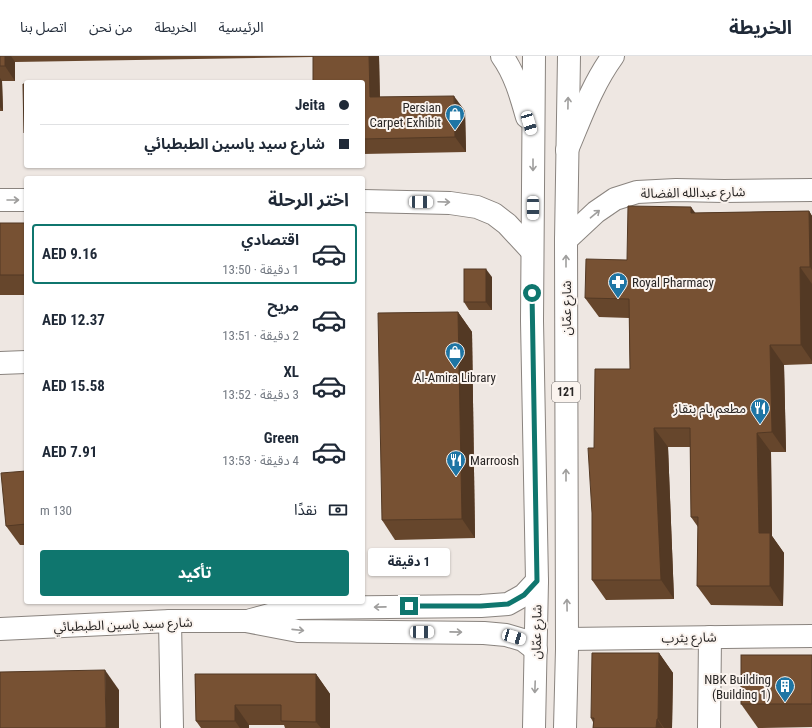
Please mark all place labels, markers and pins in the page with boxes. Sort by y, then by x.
place label: Persian Carpet Exhibit [369,100,441,130]
shop icon: Persian Carpet Exhibit [444,103,466,131]
pharmacy icon: Royal Pharmacy [607,271,629,299]
place label: Royal Pharmacy [632,275,715,290]
shop icon: Al-Amira Library [444,341,466,369]
place label: Al-Amira Library [414,370,497,385]
restaurant icon: مطعم بام بنقاز [749,397,771,425]
place label: مطعم بام بنقاز [672,401,746,419]
restaurant icon: Marroosh [445,449,467,477]
place label: Marroosh [470,453,519,468]
place label: NBK Building (Building 1) [704,672,771,702]
building icon: NBK Building (Building 1) [774,675,796,703]

